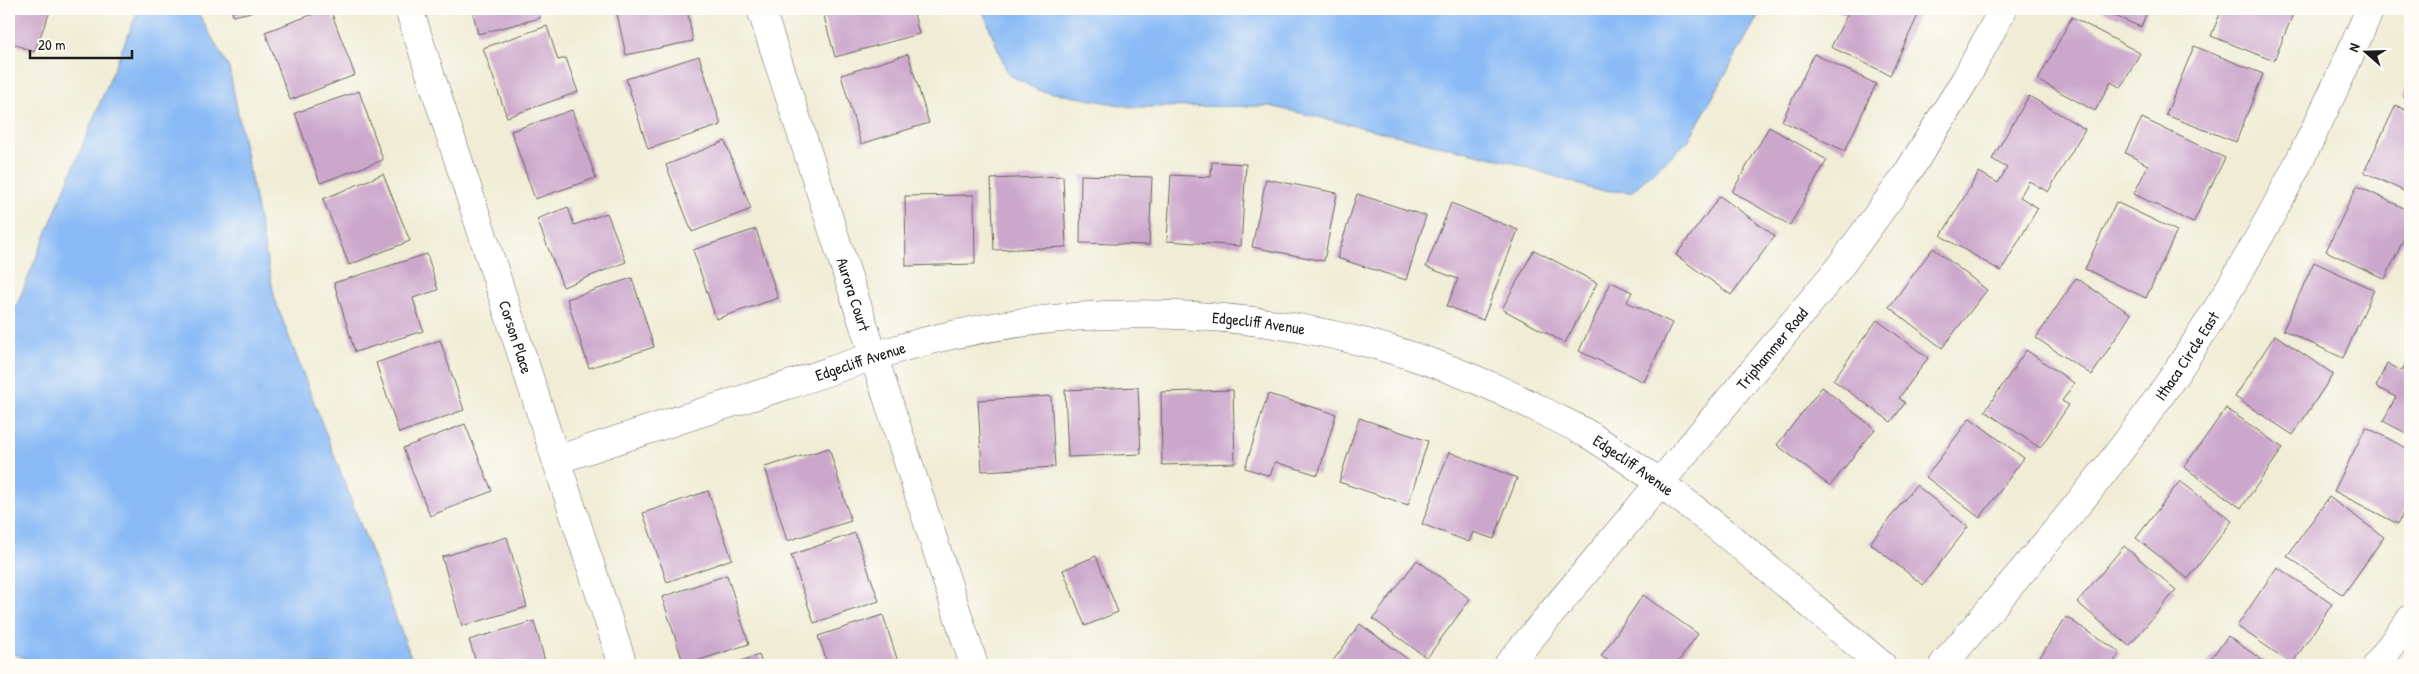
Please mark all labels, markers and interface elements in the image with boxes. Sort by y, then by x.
scale bar [30,28,132,60]
north arrow [2342,28,2392,78]
text: 20 m [38,34,65,55]
text: N [2343,40,2364,54]
street label: Aurora Court [831,255,876,334]
street label: Corson Place [494,298,538,377]
street label: Triphammer Road [1731,302,1813,394]
street label: Edgecliff Avenue [1211,306,1308,340]
street label: Ithaca Circle East [2149,307,2224,405]
street label: Edgecliff Avenue [812,336,909,386]
street label: Edgecliff Avenue [1589,429,1679,501]

